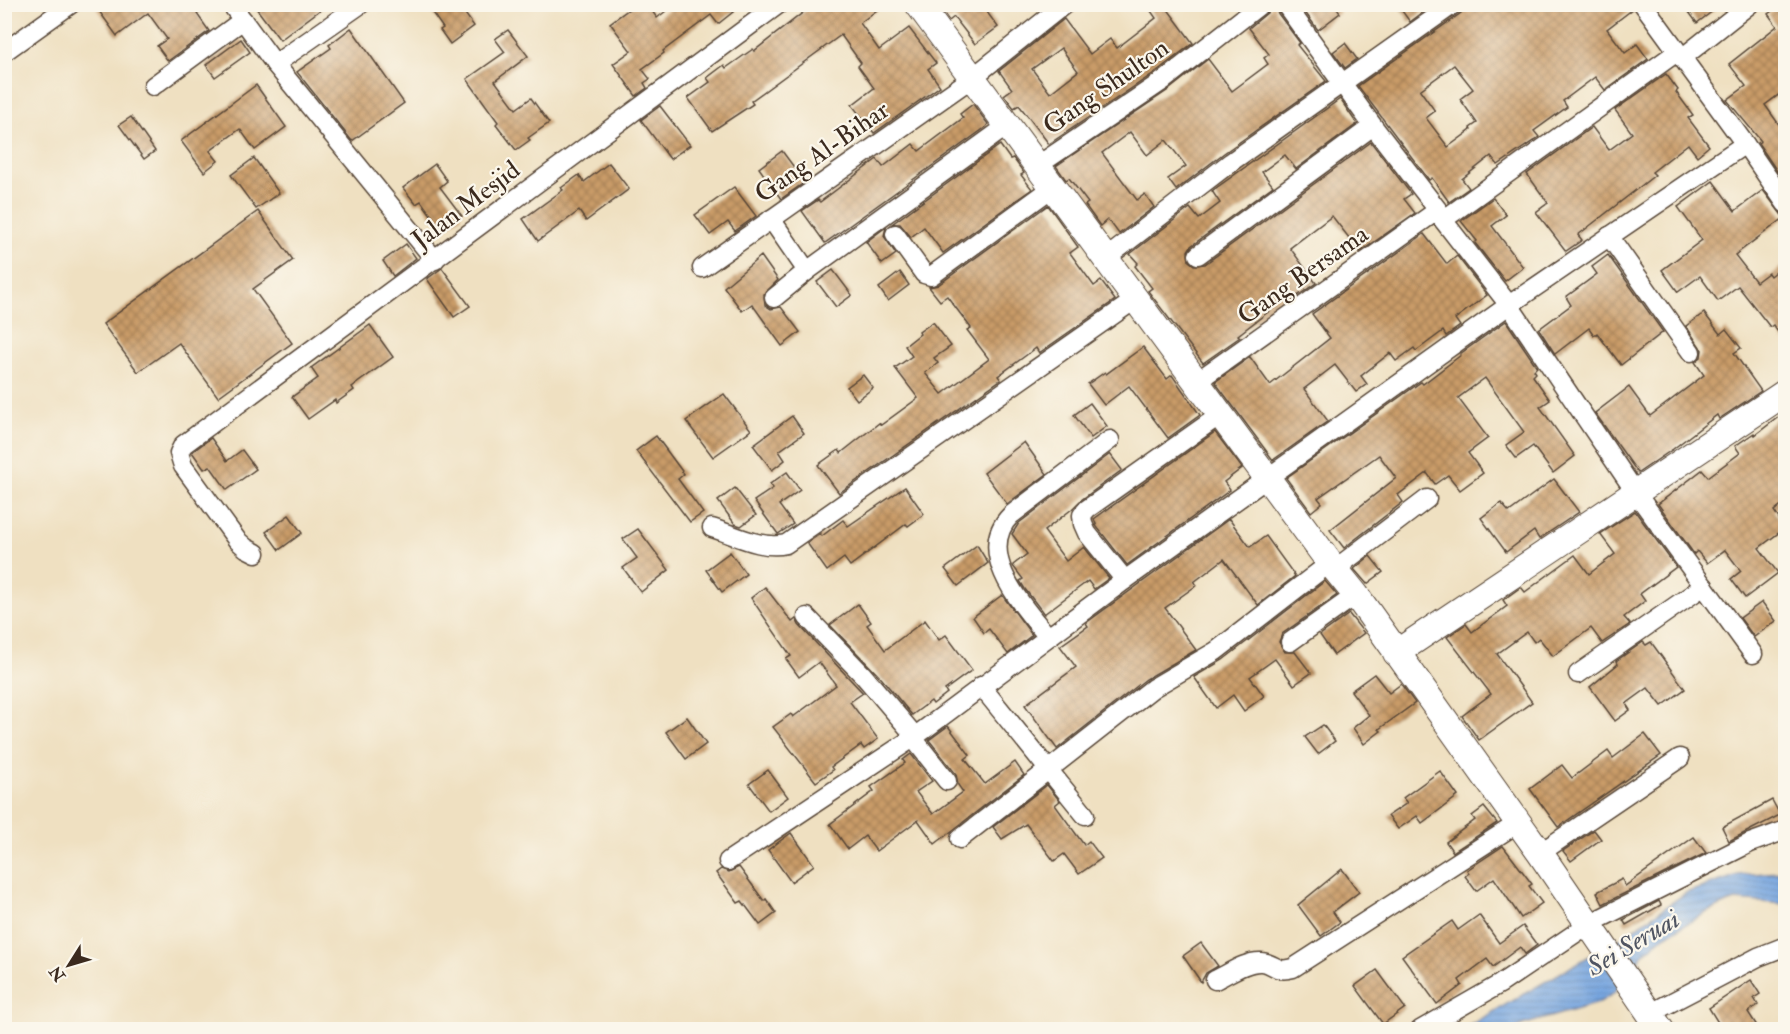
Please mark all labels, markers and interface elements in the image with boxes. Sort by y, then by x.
street label: Gang Shulton [1037,32,1175,142]
street label: Gang Al-Bihar [749,94,895,210]
street label: Jalan Mesjid [405,154,527,257]
street label: Gang Bersama [1231,218,1375,332]
water label: Sei Seruai [1580,903,1685,984]
north arrow [39,935,99,995]
text: N [45,961,71,986]

